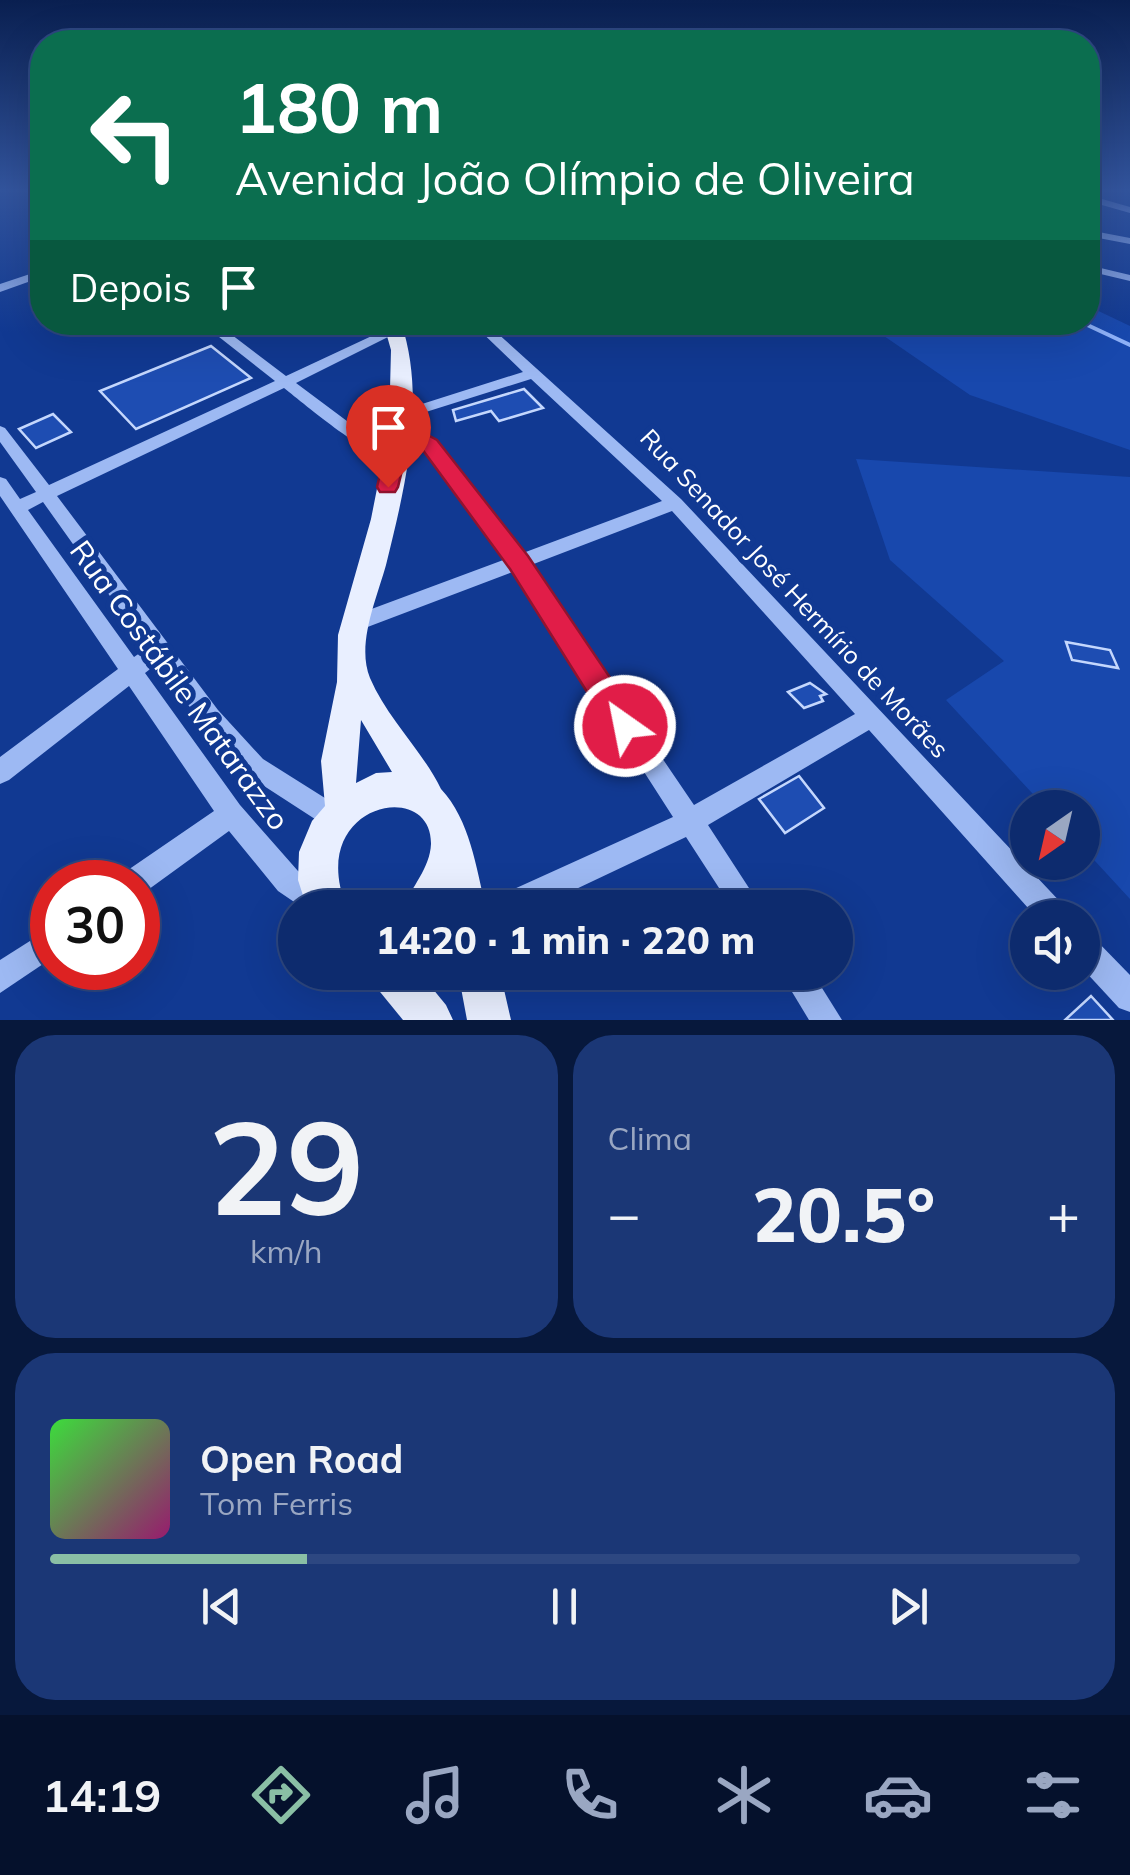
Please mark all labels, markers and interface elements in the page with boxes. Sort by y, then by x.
text: 180 m [235,63,443,151]
icon: left [70,70,200,200]
text: Avenida João Olímpio de Oliveira [235,150,915,206]
icon: arrive [211,260,266,315]
text: Depois [70,264,191,312]
pin [346,385,431,488]
icon: arrive [361,400,416,455]
street label: Rua Senador José Hermírio de Morães [634,422,956,764]
street label: Rua Costábile Matarazzo [62,533,298,837]
position arrow [573,674,677,778]
north arrow [1010,790,1100,880]
map controls [1010,790,1100,990]
speed limit sign: 30 [30,860,160,990]
button: sound [1010,900,1100,990]
text: 14:20 · 1 min · 220 m [376,916,755,964]
text: 29 [208,1084,364,1248]
text: Clima [608,1118,692,1158]
text: 20.5° [752,1167,935,1261]
text: − [608,1179,641,1248]
text: + [1047,1179,1080,1248]
text: km/h [250,1231,322,1271]
text: Open Road [200,1435,403,1483]
text: Tom Ferris [200,1483,353,1523]
icon: previous [194,1579,249,1634]
icon: pause [537,1579,592,1634]
icon: next [881,1579,936,1634]
icon: directions [246,1760,316,1830]
icon: music [400,1760,470,1830]
icon: phone [555,1760,625,1830]
icon: climate [709,1760,779,1830]
icon: car [863,1760,933,1830]
icon: filters [1018,1760,1088,1830]
text: 14:19 [42,1767,161,1823]

